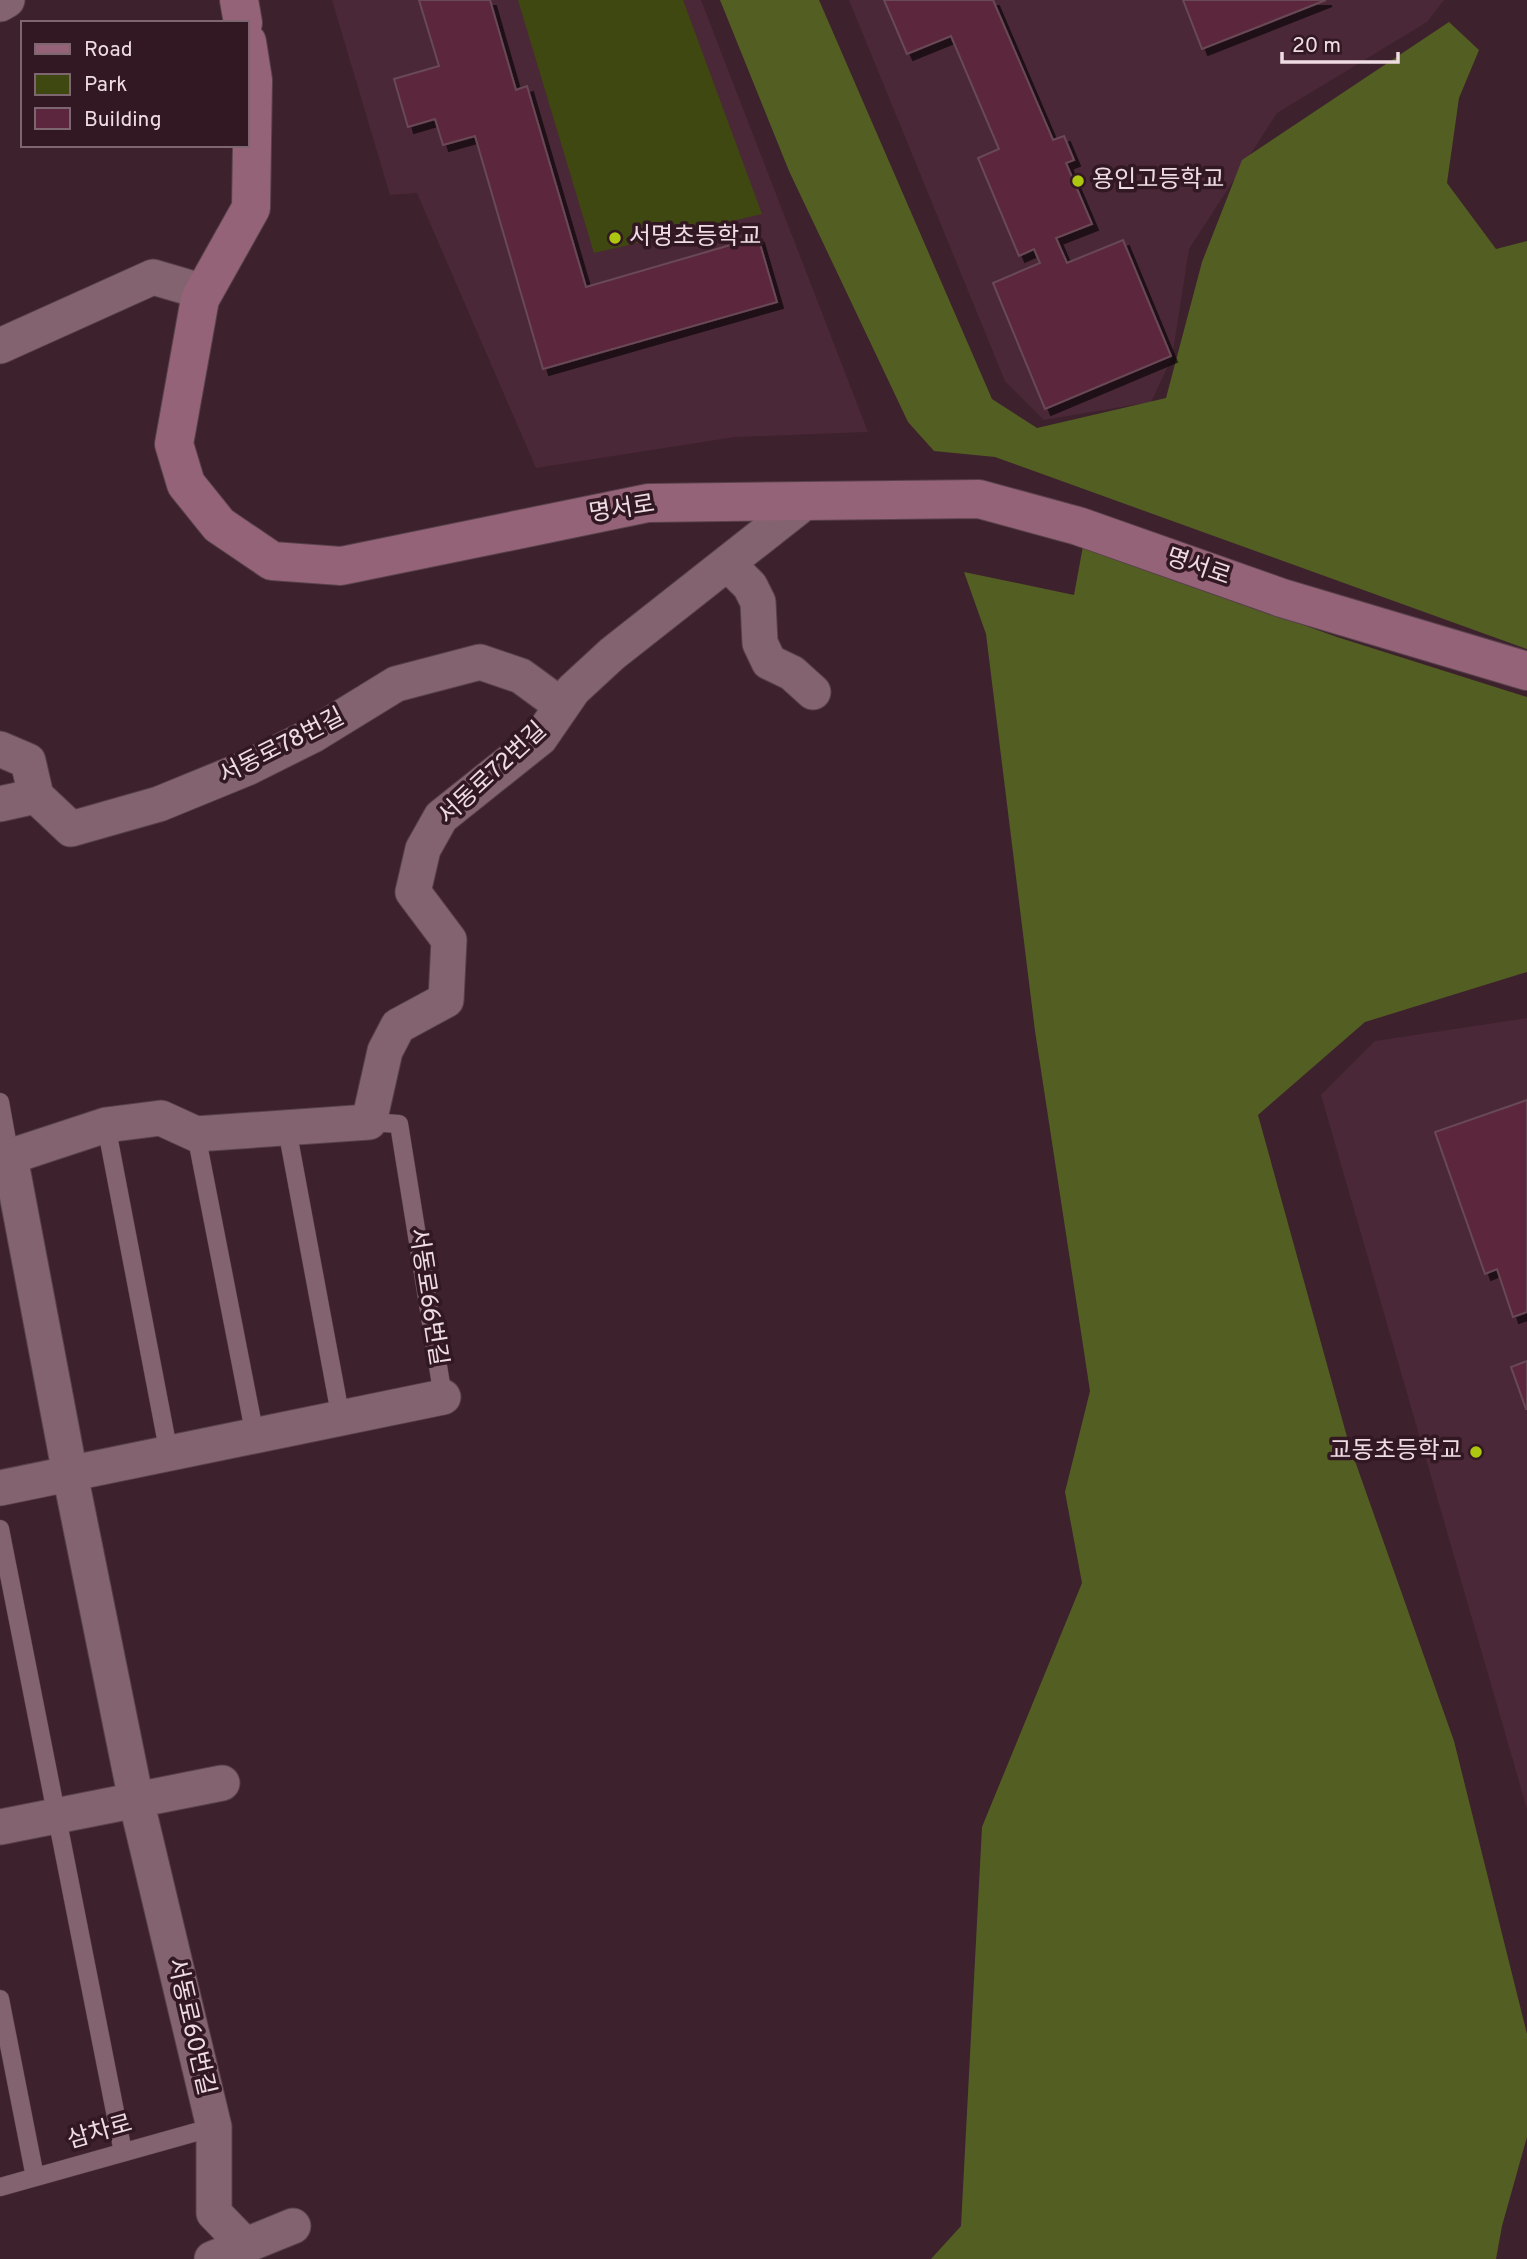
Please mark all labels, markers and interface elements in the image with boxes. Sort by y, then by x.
legend [21,21,248,147]
scale bar [1282,21,1398,65]
text: 20 m [1292,33,1341,60]
text: Road [84,37,133,64]
text: Park [84,72,127,99]
text: Building [84,107,162,134]
place label: 용인고등학교 [1092,166,1224,196]
marker: 용인고등학교 [1070,173,1086,189]
place label: 서명초등학교 [629,223,761,253]
marker: 서명초등학교 [607,230,623,246]
street label: 명서로 [587,490,657,530]
street label: 명서로 [1162,543,1234,593]
street label: 서동로78번길 [214,703,350,791]
street label: 서동로72번길 [433,716,553,832]
street label: 서동로66번길 [401,1226,453,1368]
place label: 교동초등학교 [1330,1437,1462,1467]
marker: 교동초등학교 [1468,1444,1484,1460]
street label: 서동로60번길 [160,1955,220,2099]
street label: 삼차로 [64,2109,136,2157]

